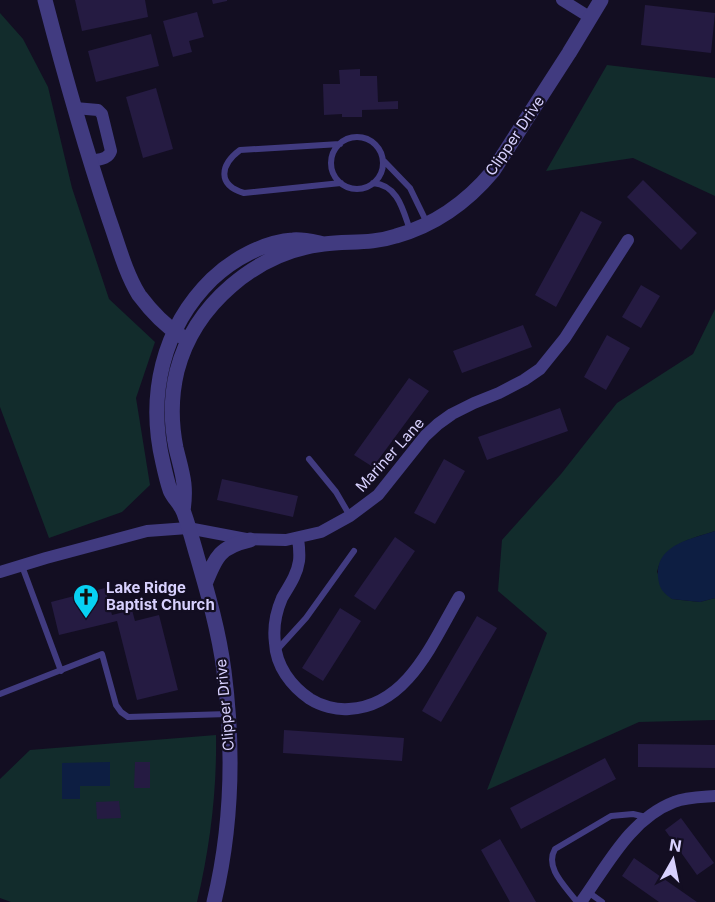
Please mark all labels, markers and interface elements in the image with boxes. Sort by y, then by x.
street label: Clipper Drive [481,92,548,179]
street label: Mariner Lane [351,414,428,496]
place label: Lake Ridge Baptist Church [106,578,215,614]
church icon: Lake Ridge Baptist Church [71,582,101,620]
street label: Clipper Drive [211,658,238,752]
north arrow [643,830,703,890]
text: N [668,834,683,856]

